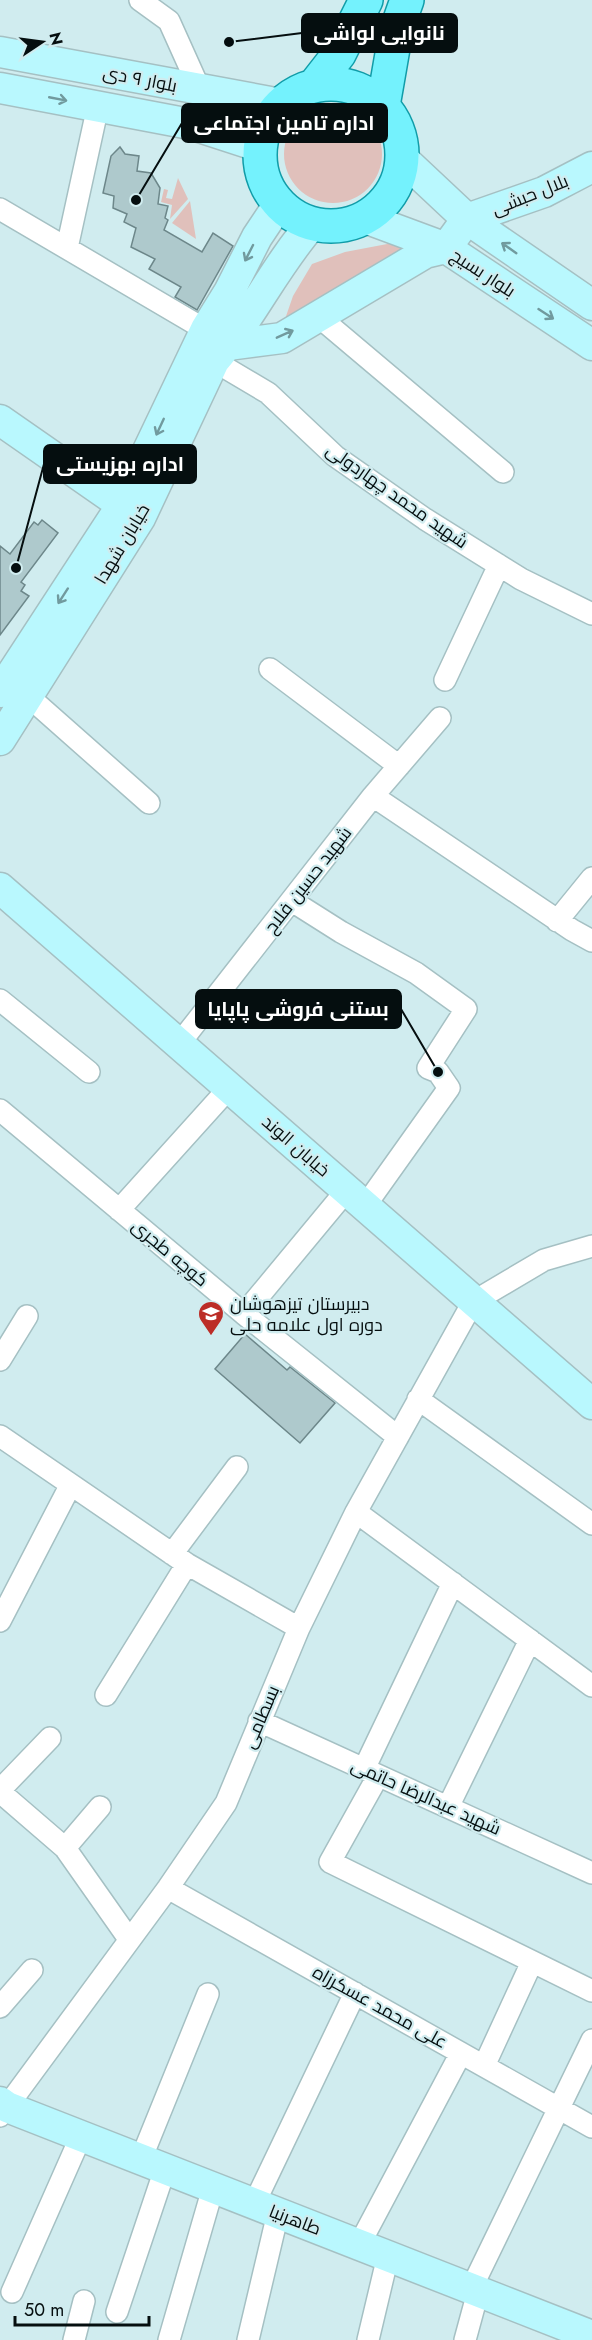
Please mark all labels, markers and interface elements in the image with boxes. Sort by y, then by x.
north arrow [12,12,72,72]
callout: نانوایی لواشی [302,14,457,52]
text: نانوایی لواشی [313,19,445,48]
text: N [43,30,69,48]
street label: بلوار ۹ دی [101,59,179,99]
one-way arrow [47,94,67,105]
callout: اداره تامین اجتماعی [182,104,387,142]
text: اداره تامین اجتماعی [194,109,374,138]
street label: بلال حبشی [488,168,572,222]
street label: بلوار بسیج [445,242,521,304]
one-way arrow [502,242,518,254]
one-way arrow [242,244,254,262]
one-way arrow [537,308,553,320]
one-way arrow [276,328,294,339]
one-way arrow [153,417,165,435]
street label: شهید محمد چهاردولی [321,437,473,555]
callout: اداره بهزیستی [44,445,196,483]
text: اداره بهزیستی [56,450,184,479]
street label: خیابان شهدا [88,499,156,589]
one-way arrow [57,587,69,603]
street label: شهید حسین فلاح [258,821,358,939]
callout: بستنی فروشی پاپایا [196,990,401,1028]
text: بستنی فروشی پاپایا [207,995,389,1024]
street label: خیابان الوند [256,1109,336,1183]
street label: کوچه طجری [126,1213,214,1293]
place label: دبیرستان تیزهوشان دوره اول علامه حلی [230,1291,383,1338]
school or university icon: دبیرستان تیزهوشان دوره اول علامه حلی [196,1299,226,1337]
street label: بسطامی [236,1681,286,1753]
street label: شهید عبدالرضا حاتمی [347,1752,505,1842]
street label: علی محمد عسکرزاه [308,1959,452,2055]
street label: طاهرنیا [265,2198,325,2242]
scale bar [15,2289,148,2327]
text: 50 m [24,2297,64,2323]

